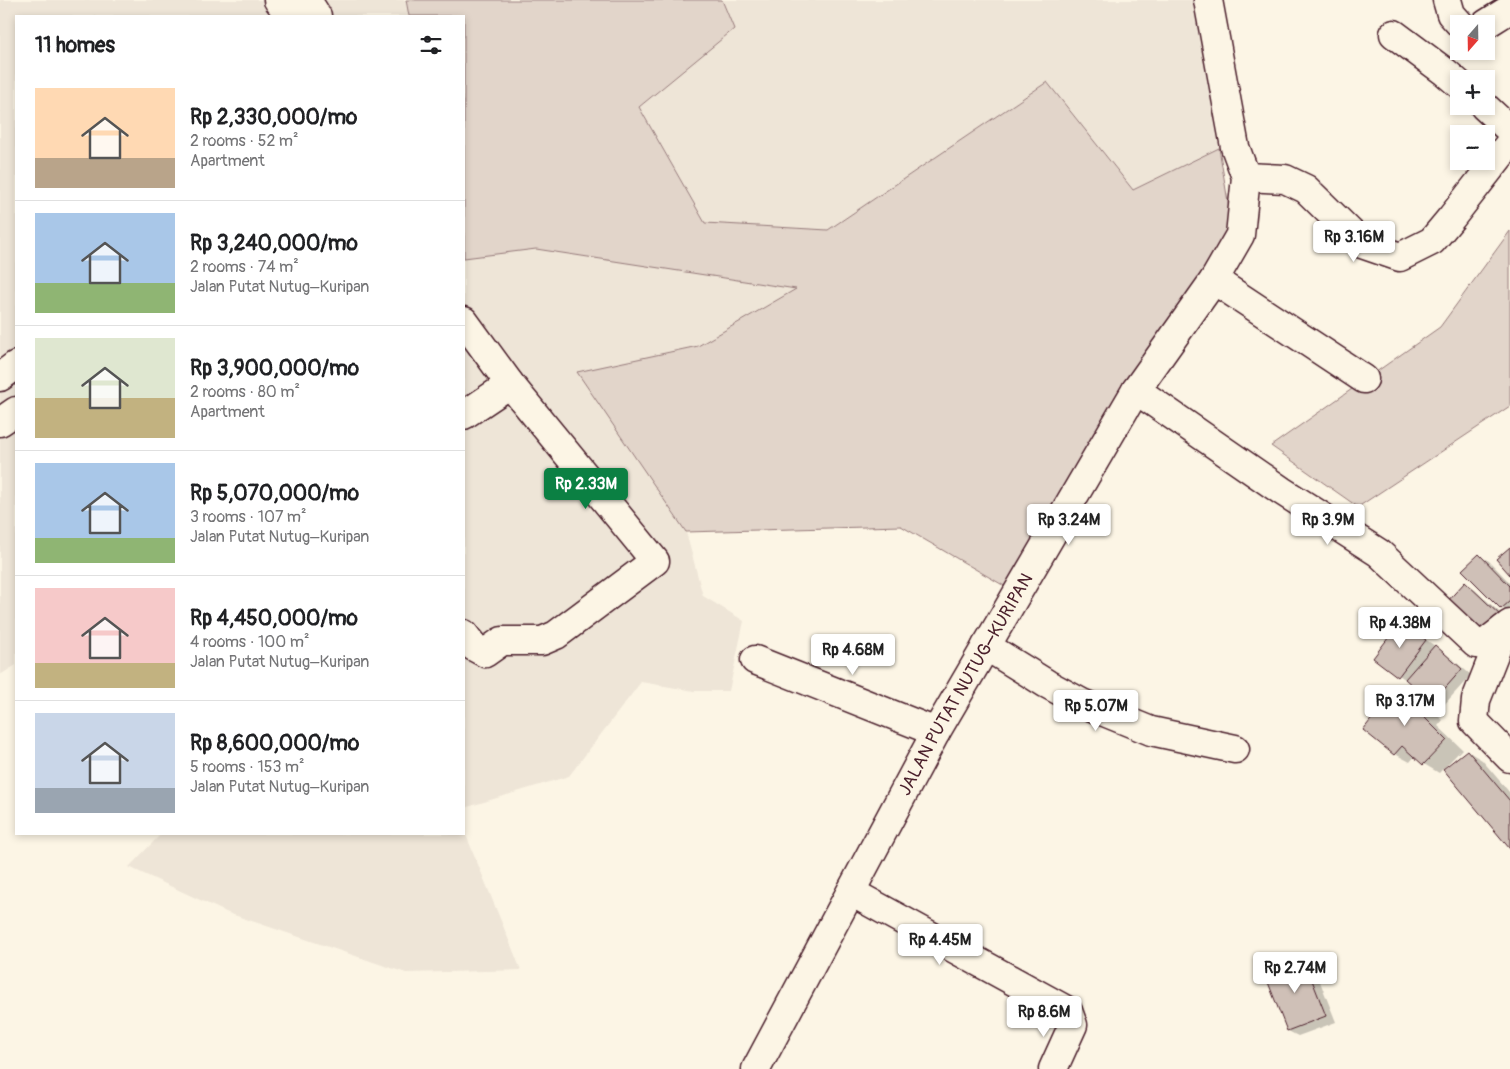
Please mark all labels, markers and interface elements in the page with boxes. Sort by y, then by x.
north arrow [1450,15,1495,60]
map controls [1450,15,1495,170]
icon: filters [417,31,445,59]
text: 11 homes [35,32,115,59]
button: + [1450,70,1495,115]
text: Rp 2,330,000/mo [190,104,357,131]
icon: home [75,108,135,168]
button: − [1450,125,1495,170]
text: 2 rooms · 52 m² [190,131,299,151]
text: Apartment [190,151,265,171]
pin: Rp 3.16M [1302,220,1406,263]
text: Rp 3.16M [1324,227,1384,247]
text: Rp 3,240,000/mo [190,230,358,257]
icon: home [75,233,135,293]
text: 2 rooms · 74 m² [190,257,299,277]
text: Jalan Putat Nutug–Kuripan [190,277,369,297]
text: Rp 3,900,000/mo [190,355,359,382]
icon: home [75,358,135,418]
text: 2 rooms · 80 m² [190,382,300,402]
text: Apartment [190,402,265,422]
pin: Rp 2.33M [534,468,638,510]
text: Rp 2.33M [555,474,617,494]
text: Rp 5,070,000/mo [190,480,359,507]
icon: home [75,483,135,543]
pin: Rp 3.24M [1017,504,1121,546]
pin: Rp 3.9M [1282,504,1374,546]
text: 3 rooms · 107 m² [190,507,307,527]
text: Rp 3.24M [1038,510,1100,530]
text: Rp 3.9M [1302,510,1354,530]
text: Jalan Putat Nutug–Kuripan [190,527,369,547]
street label: JALAN PUTAT NUTUG–KURIPAN [893,569,1038,800]
text: Rp 4,450,000/mo [190,605,358,632]
pin: Rp 4.38M [1348,606,1452,649]
icon: home [75,608,135,668]
text: Rp 4.38M [1369,613,1431,633]
text: 4 rooms · 100 m² [190,632,309,652]
pin: Rp 4.68M [801,634,905,676]
text: Rp 4.68M [822,640,884,660]
text: Jalan Putat Nutug–Kuripan [190,652,369,672]
pin: Rp 3.17M [1353,684,1457,727]
pin: Rp 5.07M [1044,690,1148,732]
text: Rp 3.17M [1376,691,1434,711]
text: Rp 5.07M [1064,696,1128,716]
text: Rp 8,600,000/mo [190,730,359,757]
icon: home [75,733,135,793]
text: 5 rooms · 153 m² [190,757,305,777]
text: Jalan Putat Nutug–Kuripan [190,777,369,797]
pin: Rp 4.45M [888,924,992,966]
text: Rp 4.45M [909,930,971,950]
pin: Rp 2.74M [1243,952,1347,994]
text: Rp 2.74M [1264,958,1326,978]
pin: Rp 8.6M [998,996,1090,1038]
text: Rp 8.6M [1018,1002,1070,1022]

